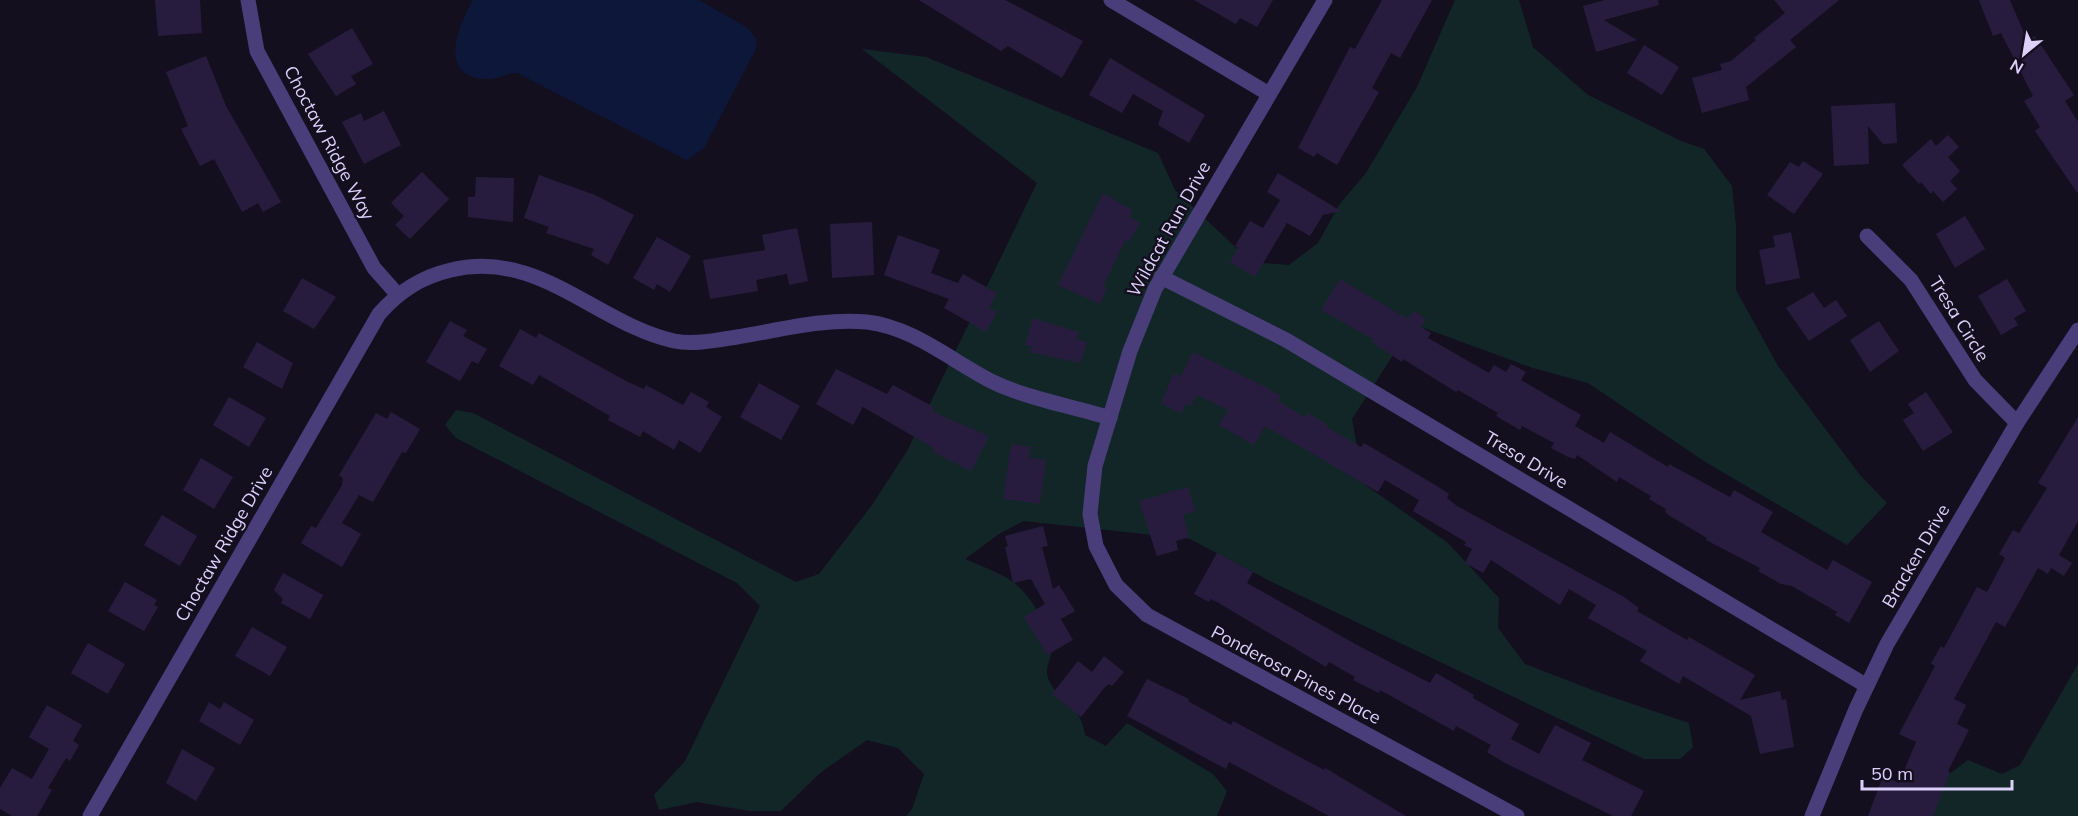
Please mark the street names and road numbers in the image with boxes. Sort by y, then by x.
street label: Choctaw Ridge Way [279,62,380,224]
street label: Wildcat Run Drive [1122,157,1215,301]
street label: Tresa Circle [1924,272,1995,366]
street label: Tresa Drive [1480,426,1572,494]
street label: Choctaw Ridge Drive [170,462,277,626]
street label: Bracken Drive [1877,500,1955,612]
street label: Ponderosa Pines Place [1207,620,1385,729]

